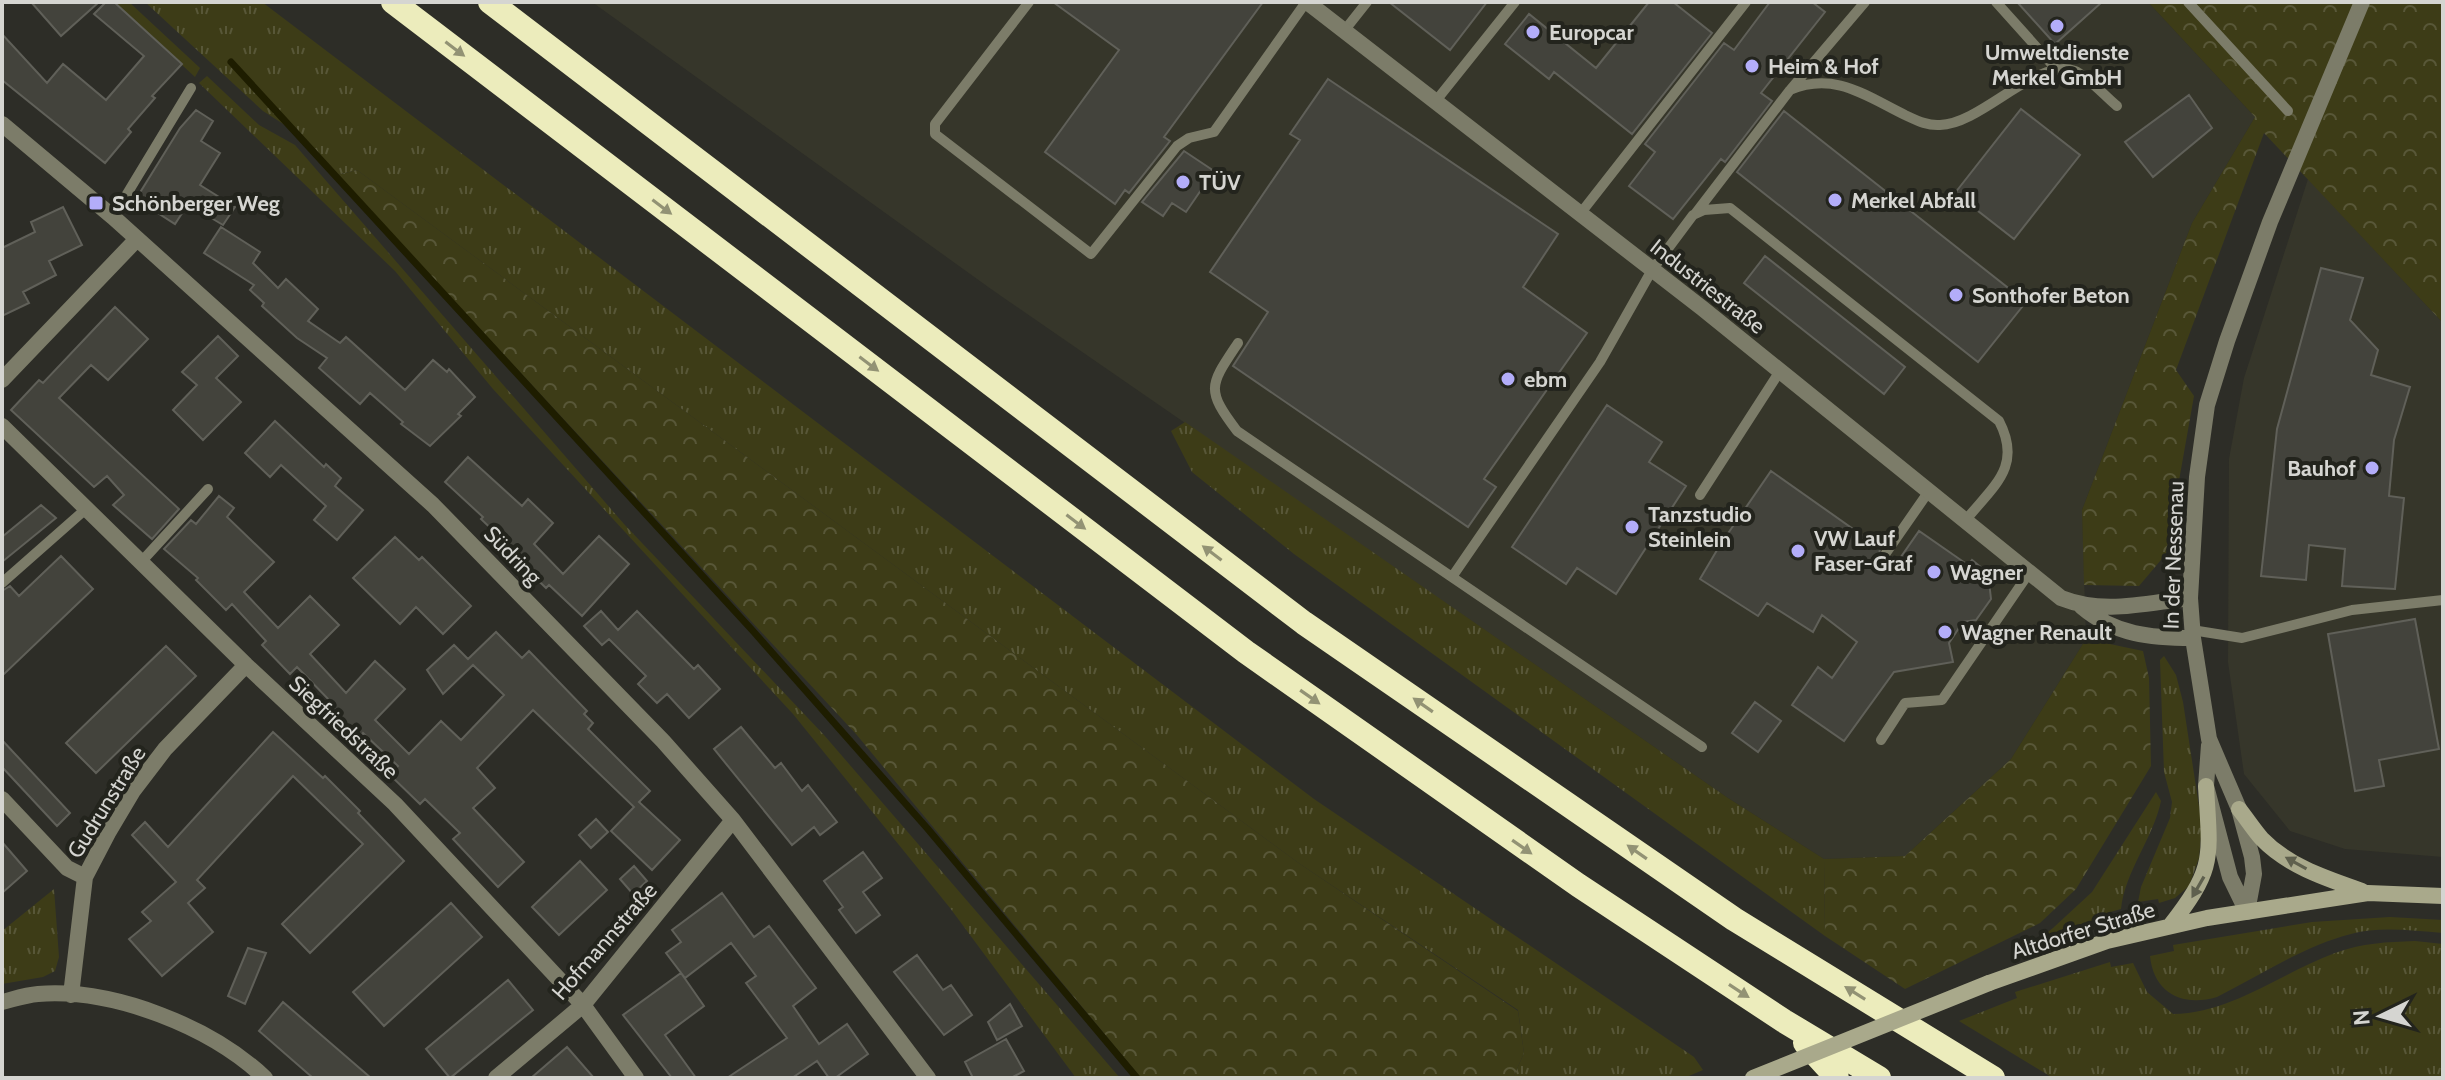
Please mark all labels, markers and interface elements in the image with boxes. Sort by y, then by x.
marker: Umweltdienste Merkel GmbH [2048,17,2066,35]
place label: Europcar [1549,19,1635,46]
marker: Europcar [1524,23,1542,41]
place label: Umweltdienste Merkel GmbH [1985,39,2129,91]
one-way arrow [445,41,465,57]
place label: Heim & Hof [1768,53,1879,80]
marker: Heim & Hof [1743,57,1761,75]
place label: TÜV [1199,169,1241,196]
marker: TÜV [1174,173,1192,191]
place label: Merkel Abfall [1851,187,1976,214]
place label: Schönberger Weg [112,190,280,217]
marker: Merkel Abfall [1826,191,1844,209]
marker: Schönberger Weg [87,194,105,212]
one-way arrow [652,198,672,214]
street label: Industriestraße [1645,233,1771,340]
place label: Sonthofer Beton [1972,282,2130,309]
marker: Sonthofer Beton [1947,286,1965,304]
one-way arrow [859,356,879,372]
place label: ebm [1524,366,1567,393]
marker: ebm [1499,370,1517,388]
place label: Bauhof [2287,455,2357,482]
marker: Bauhof [2363,459,2381,477]
street label: In der Nessenau [2157,480,2190,630]
place label: Tanzstudio Steinlein [1648,501,1752,553]
one-way arrow [1066,514,1086,530]
marker: Tanzstudio Steinlein [1623,518,1641,536]
street label: Südring [478,520,548,591]
place label: VW Lauf Faser-Graf [1814,525,1913,577]
marker: VW Lauf Faser-Graf [1789,542,1807,560]
one-way arrow [1202,545,1222,561]
place label: Wagner [1950,559,2024,586]
marker: Wagner [1925,563,1943,581]
place label: Wagner Renault [1961,619,2113,646]
marker: Wagner Renault [1936,623,1954,641]
street label: Siegfriedstraße [283,670,404,785]
one-way arrow [1299,689,1320,704]
one-way arrow [1412,698,1433,713]
street label: Gudrunstraße [61,741,151,863]
one-way arrow [1512,839,1533,854]
one-way arrow [1627,845,1648,860]
one-way arrow [2285,856,2307,870]
one-way arrow [2191,876,2205,898]
street label: Hofmannstraße [546,877,663,1006]
street label: Altdorfer Straße [2008,896,2158,965]
north arrow [2341,976,2421,1056]
one-way arrow [1728,983,1749,998]
one-way arrow [1844,987,1866,1001]
text: N [2347,1009,2376,1027]

